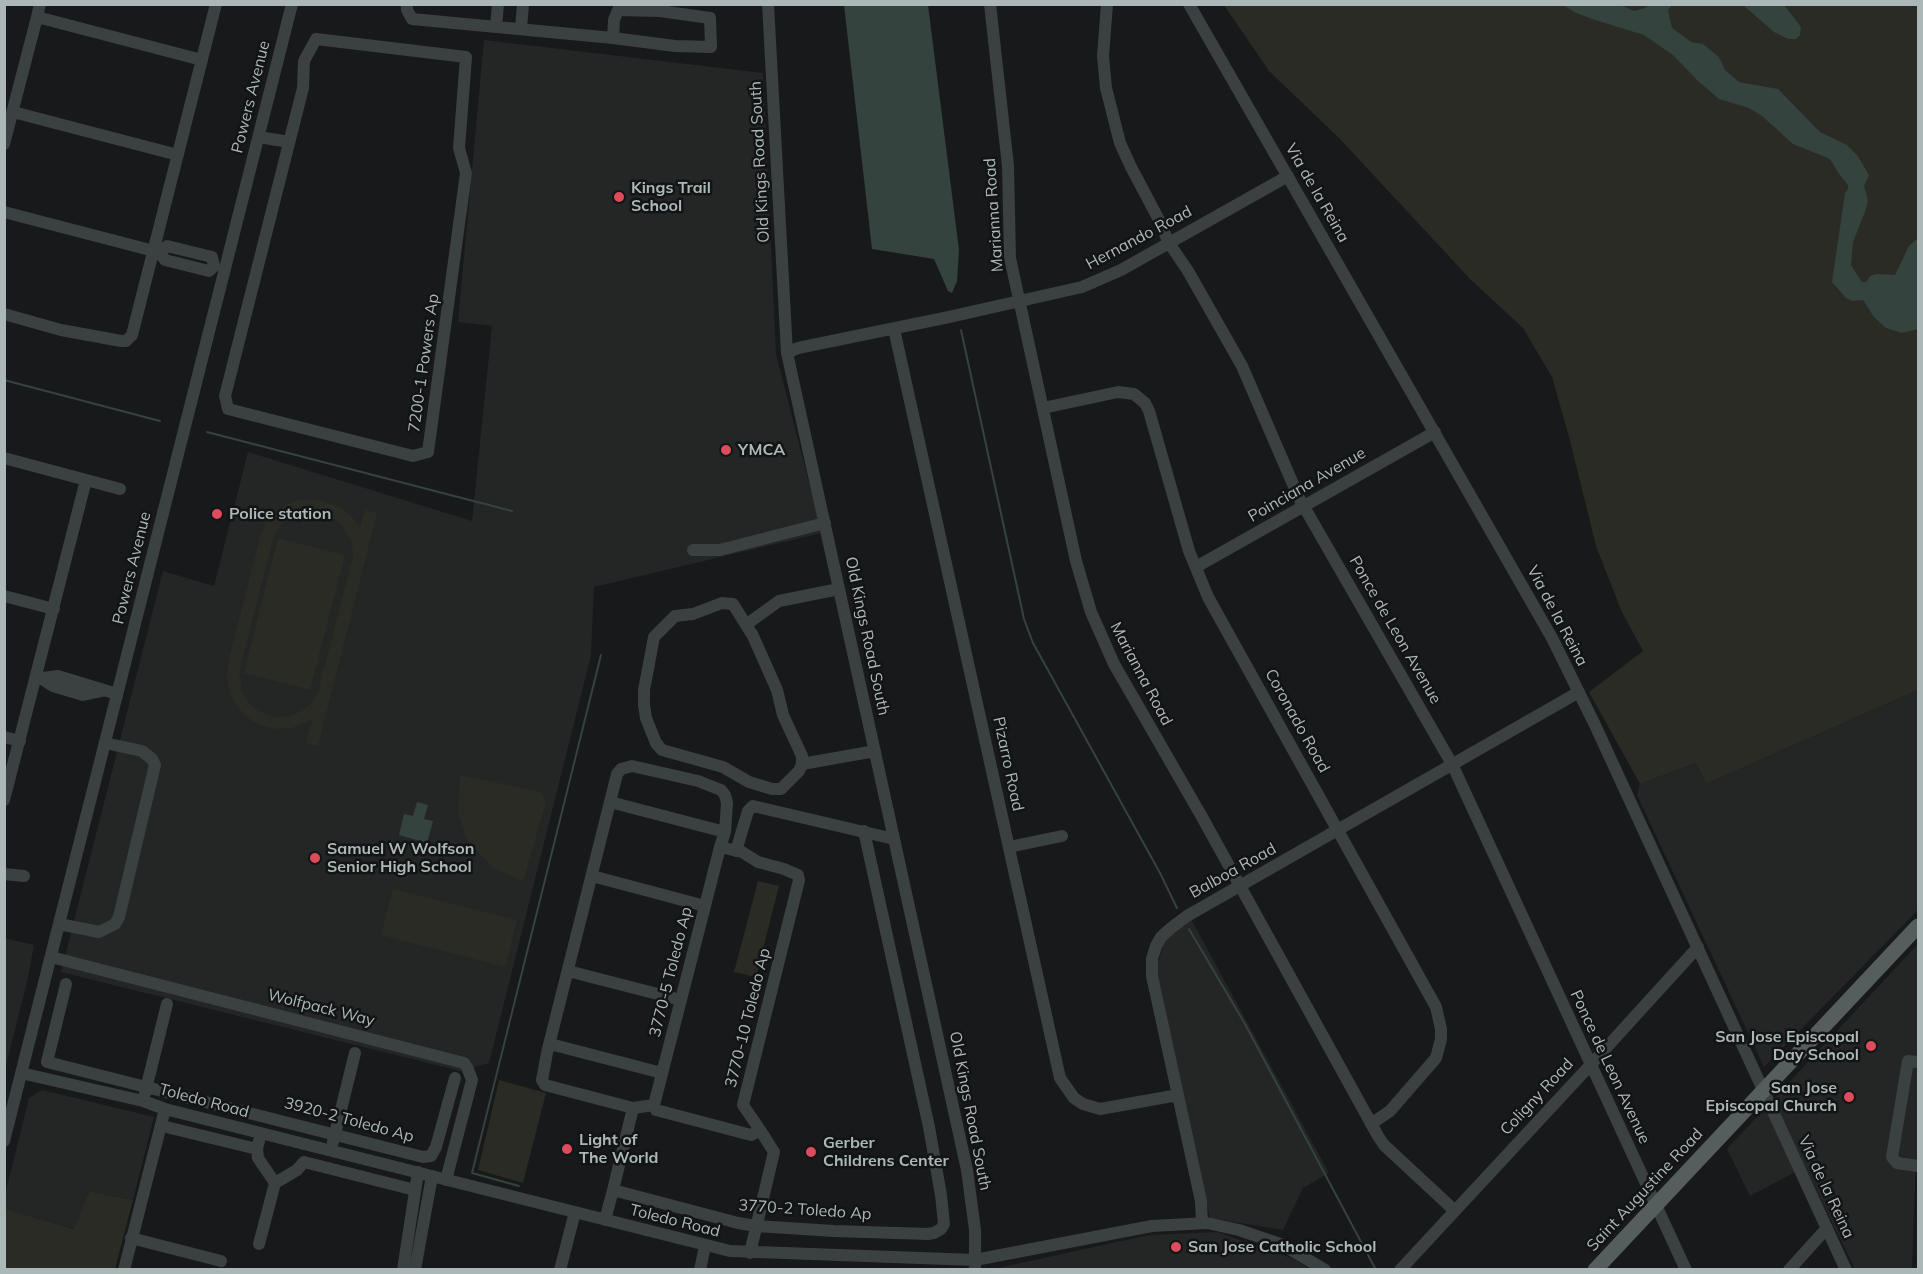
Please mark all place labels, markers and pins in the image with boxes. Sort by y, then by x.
place label: Kings Trail School [631,178,711,216]
marker: Kings Trail School [612,190,626,204]
place label: YMCA [738,440,785,460]
marker: YMCA [719,443,733,457]
place label: Police station [229,504,331,524]
marker: Police station [210,507,224,521]
place label: Samuel W Wolfson Senior High School [327,839,474,877]
marker: Samuel W Wolfson Senior High School [308,851,322,865]
place label: San Jose Episcopal Day School [1715,1027,1859,1065]
marker: San Jose Episcopal Day School [1864,1039,1878,1053]
place label: San Jose Episcopal Church [1706,1078,1837,1116]
marker: San Jose Episcopal Church [1842,1090,1856,1104]
place label: Light of The World [579,1130,658,1168]
place label: Gerber Childrens Center [823,1133,949,1171]
marker: Light of The World [560,1142,574,1156]
marker: Gerber Childrens Center [804,1145,818,1159]
place label: San Jose Catholic School [1188,1237,1376,1257]
marker: San Jose Catholic School [1169,1240,1183,1254]

